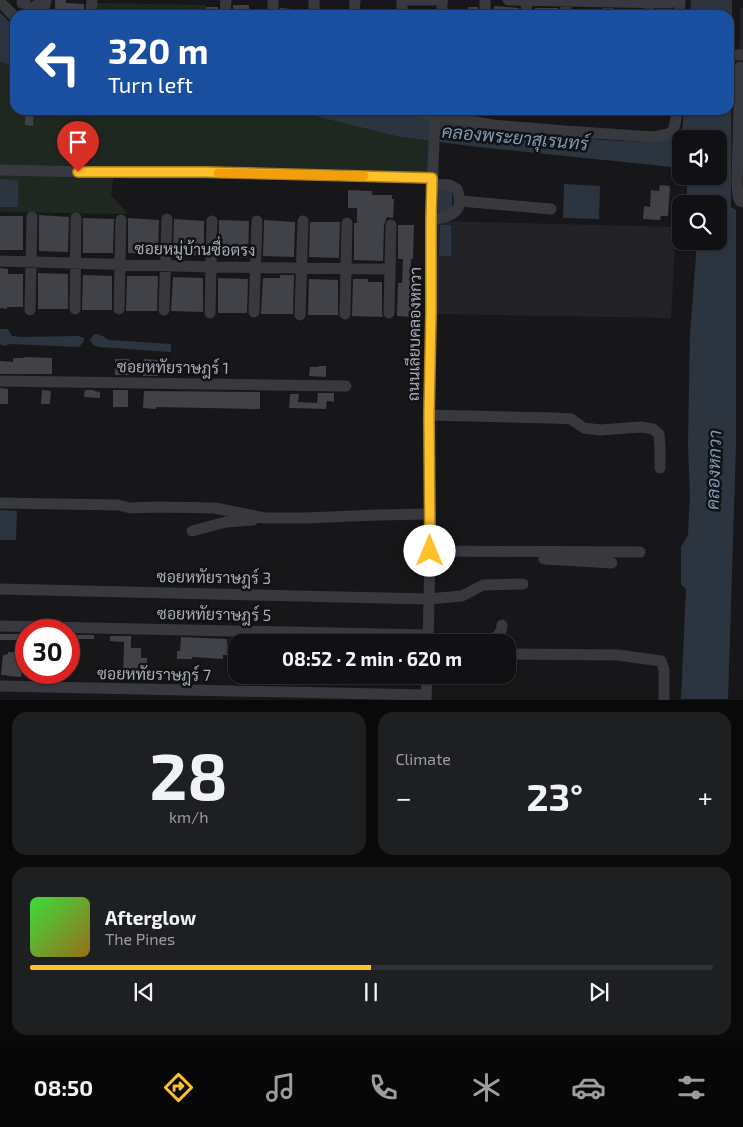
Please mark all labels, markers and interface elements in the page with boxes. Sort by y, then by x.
text: 320 m [108,29,209,71]
icon: left [25,30,90,95]
text: Turn left [108,71,193,97]
water label: คลองพระยาสุเรนทร์ [441,119,592,157]
pin [57,121,99,172]
icon: arrive [64,128,92,156]
map controls [672,130,727,250]
button: sound [672,130,727,185]
button: search [672,195,727,250]
street label: ซอยหมู่บ้านซื่อตรง [134,234,256,262]
street label: ถนนเลียบคลองหกวา [402,267,424,401]
street label: ซอยหทัยราษฎร์ 1 [117,354,229,379]
water label: คลองหกวา [701,429,725,510]
position arrow [403,524,455,576]
street label: ซอยหทัยราษฎร์ 3 [157,564,271,589]
street label: ซอยหทัยราษฎร์ 5 [157,601,271,626]
speed limit sign: 30 [15,619,80,684]
text: 08:52 · 2 min · 620 m [282,647,462,670]
street label: ซอยหทัยราษฎร์ 7 [97,661,211,686]
text: 28 [150,735,228,813]
text: Climate [396,749,451,768]
text: 23° [526,773,583,819]
text: − [396,780,412,814]
text: + [698,780,713,814]
text: km/h [169,807,209,826]
text: Afterglow [105,906,196,929]
text: The Pines [105,929,175,948]
icon: previous [130,978,158,1006]
icon: pause [357,978,385,1006]
icon: next [585,978,613,1006]
icon: directions [161,1070,196,1105]
icon: music [263,1070,298,1105]
icon: phone [366,1070,401,1105]
icon: climate [469,1070,504,1105]
icon: car [571,1070,606,1105]
icon: filters [674,1070,709,1105]
text: 08:50 [34,1074,93,1100]

